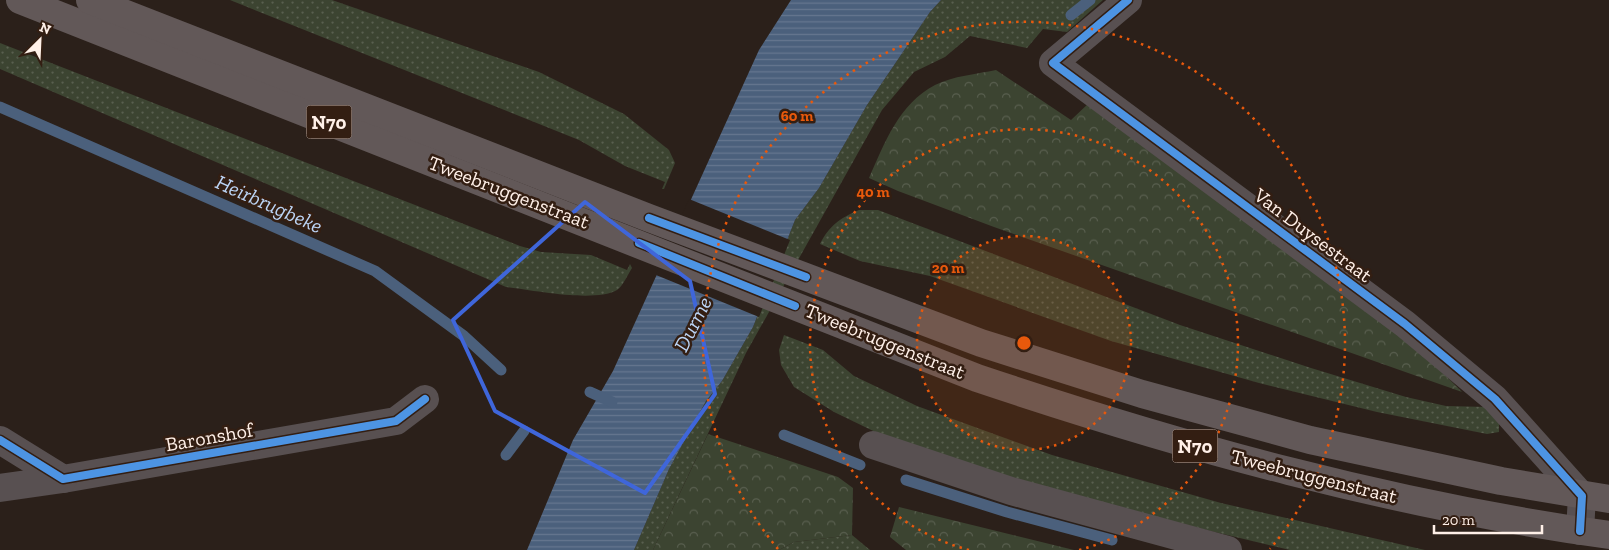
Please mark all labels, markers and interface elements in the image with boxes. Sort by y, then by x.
north arrow [15,15,65,65]
text: N [37,19,54,39]
road number: N70 [306,105,352,138]
text: 60 m [781,107,813,125]
street label: Tweebruggenstraat [425,150,593,234]
water label: Heirbrugbeke [212,169,326,238]
street label: Van Duysestraat [1248,182,1377,288]
text: 40 m [856,183,890,201]
text: 20 m [932,259,964,277]
water label: Durme [668,292,717,355]
street label: Tweebruggenstraat [802,298,969,384]
centre of rings [1015,334,1033,352]
street label: Baronshof [163,417,256,456]
road number: N70 [1172,430,1218,462]
street label: Tweebruggenstraat [1228,444,1400,508]
scale bar [1434,502,1542,534]
text: 20 m [1442,511,1475,529]

